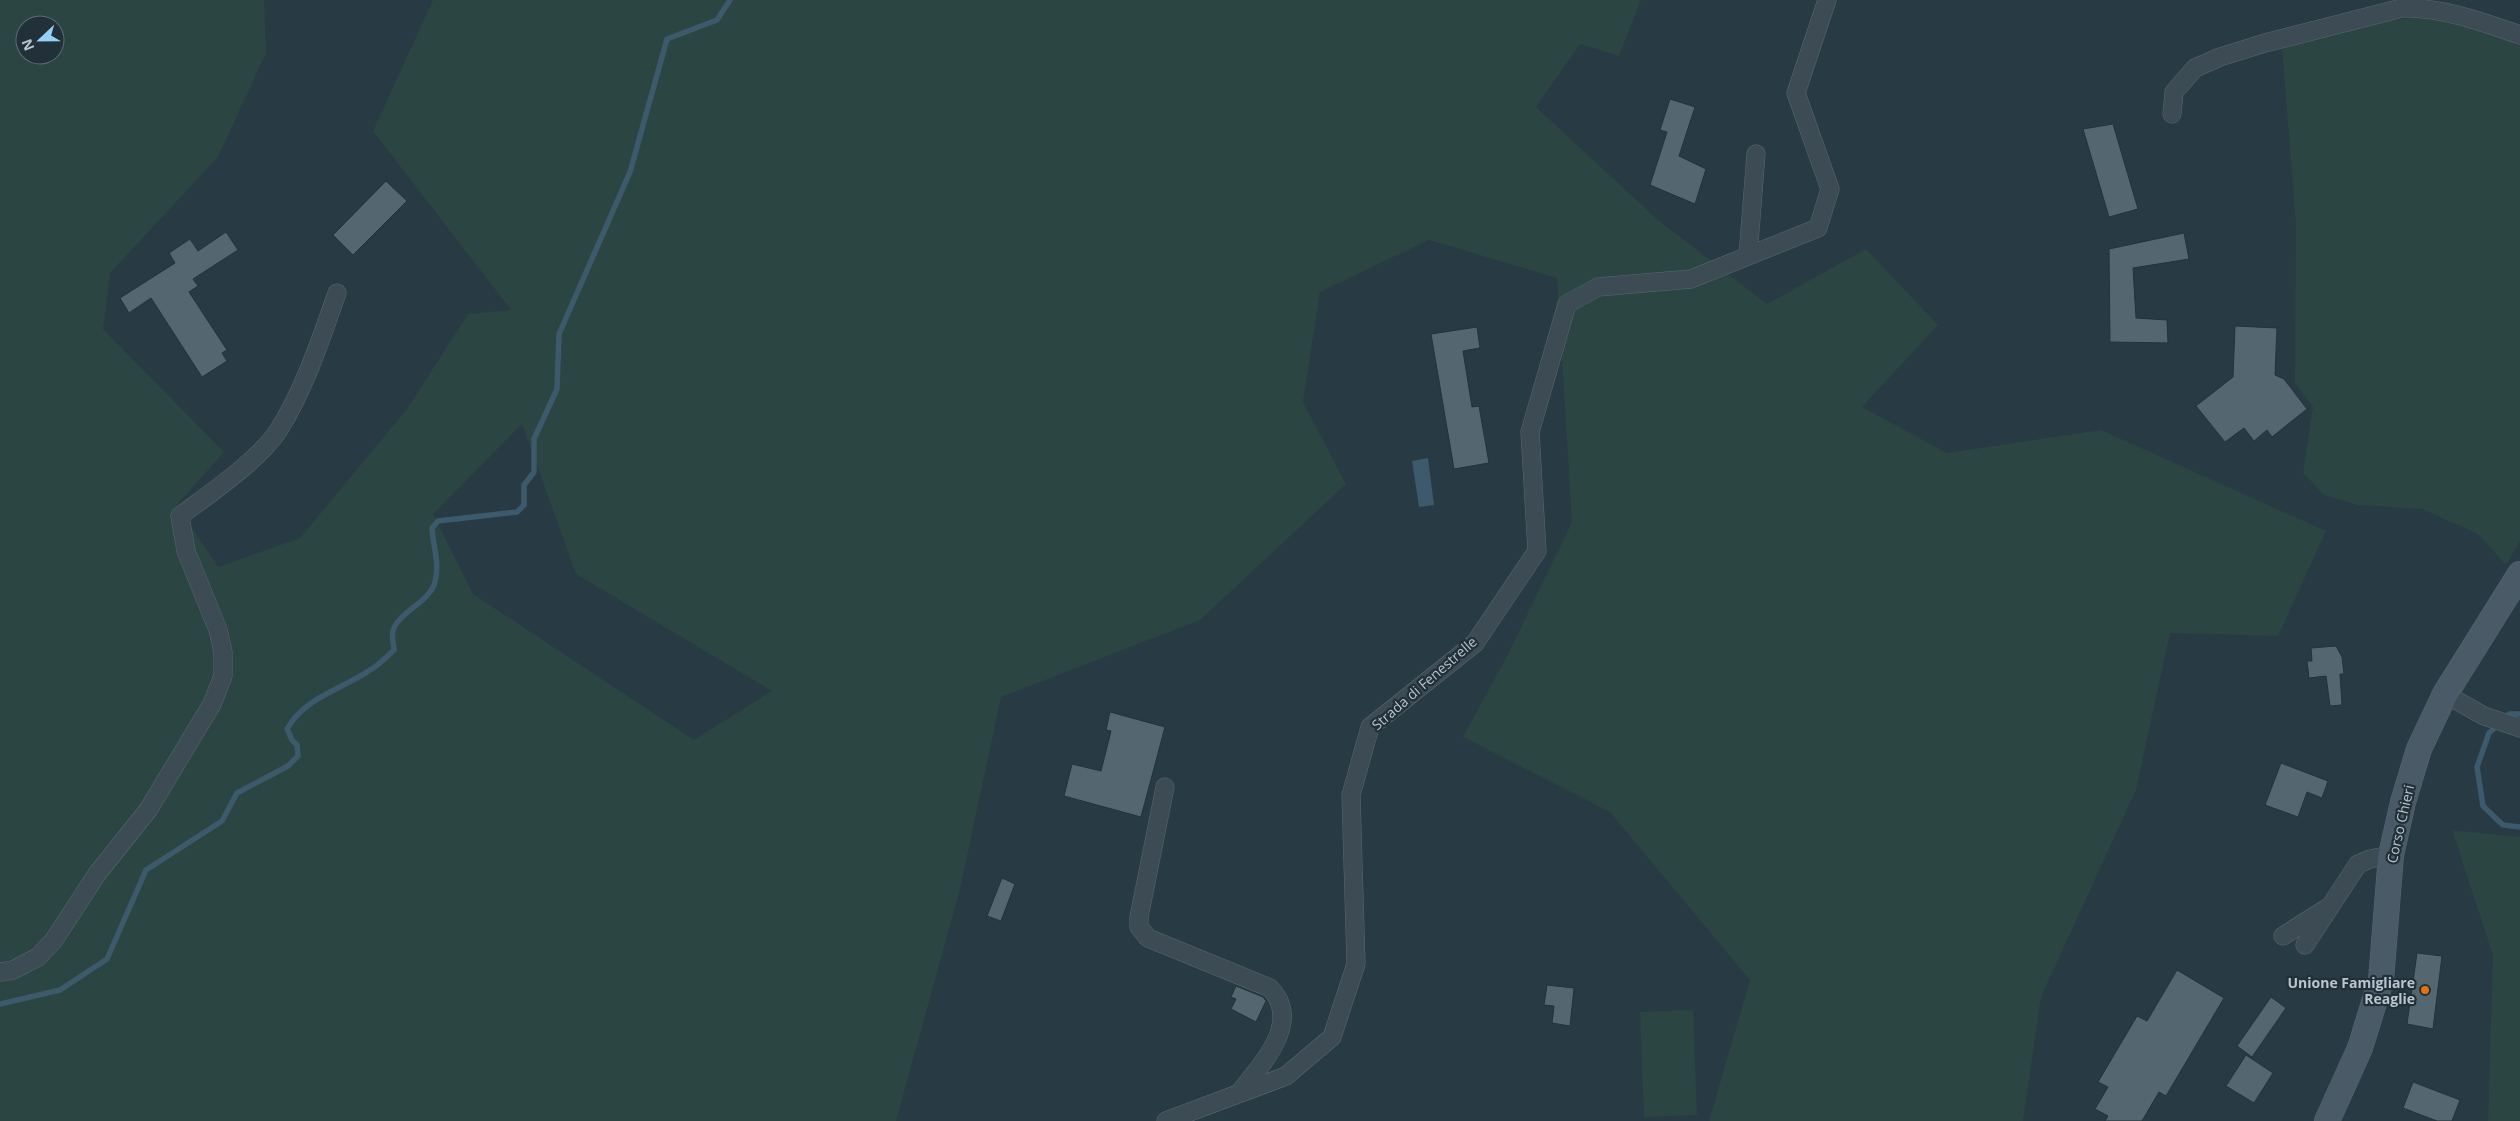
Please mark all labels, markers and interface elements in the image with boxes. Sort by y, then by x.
north arrow [15,15,65,65]
text: N [17,36,38,54]
street label: Strada di Fenestrelle [1367,632,1481,734]
street label: Corso Chieri [2382,783,2418,865]
place label: Unione Famigliare Reaglie [2287,973,2415,1008]
marker: Unione Famigliare Reaglie [2419,984,2431,996]

